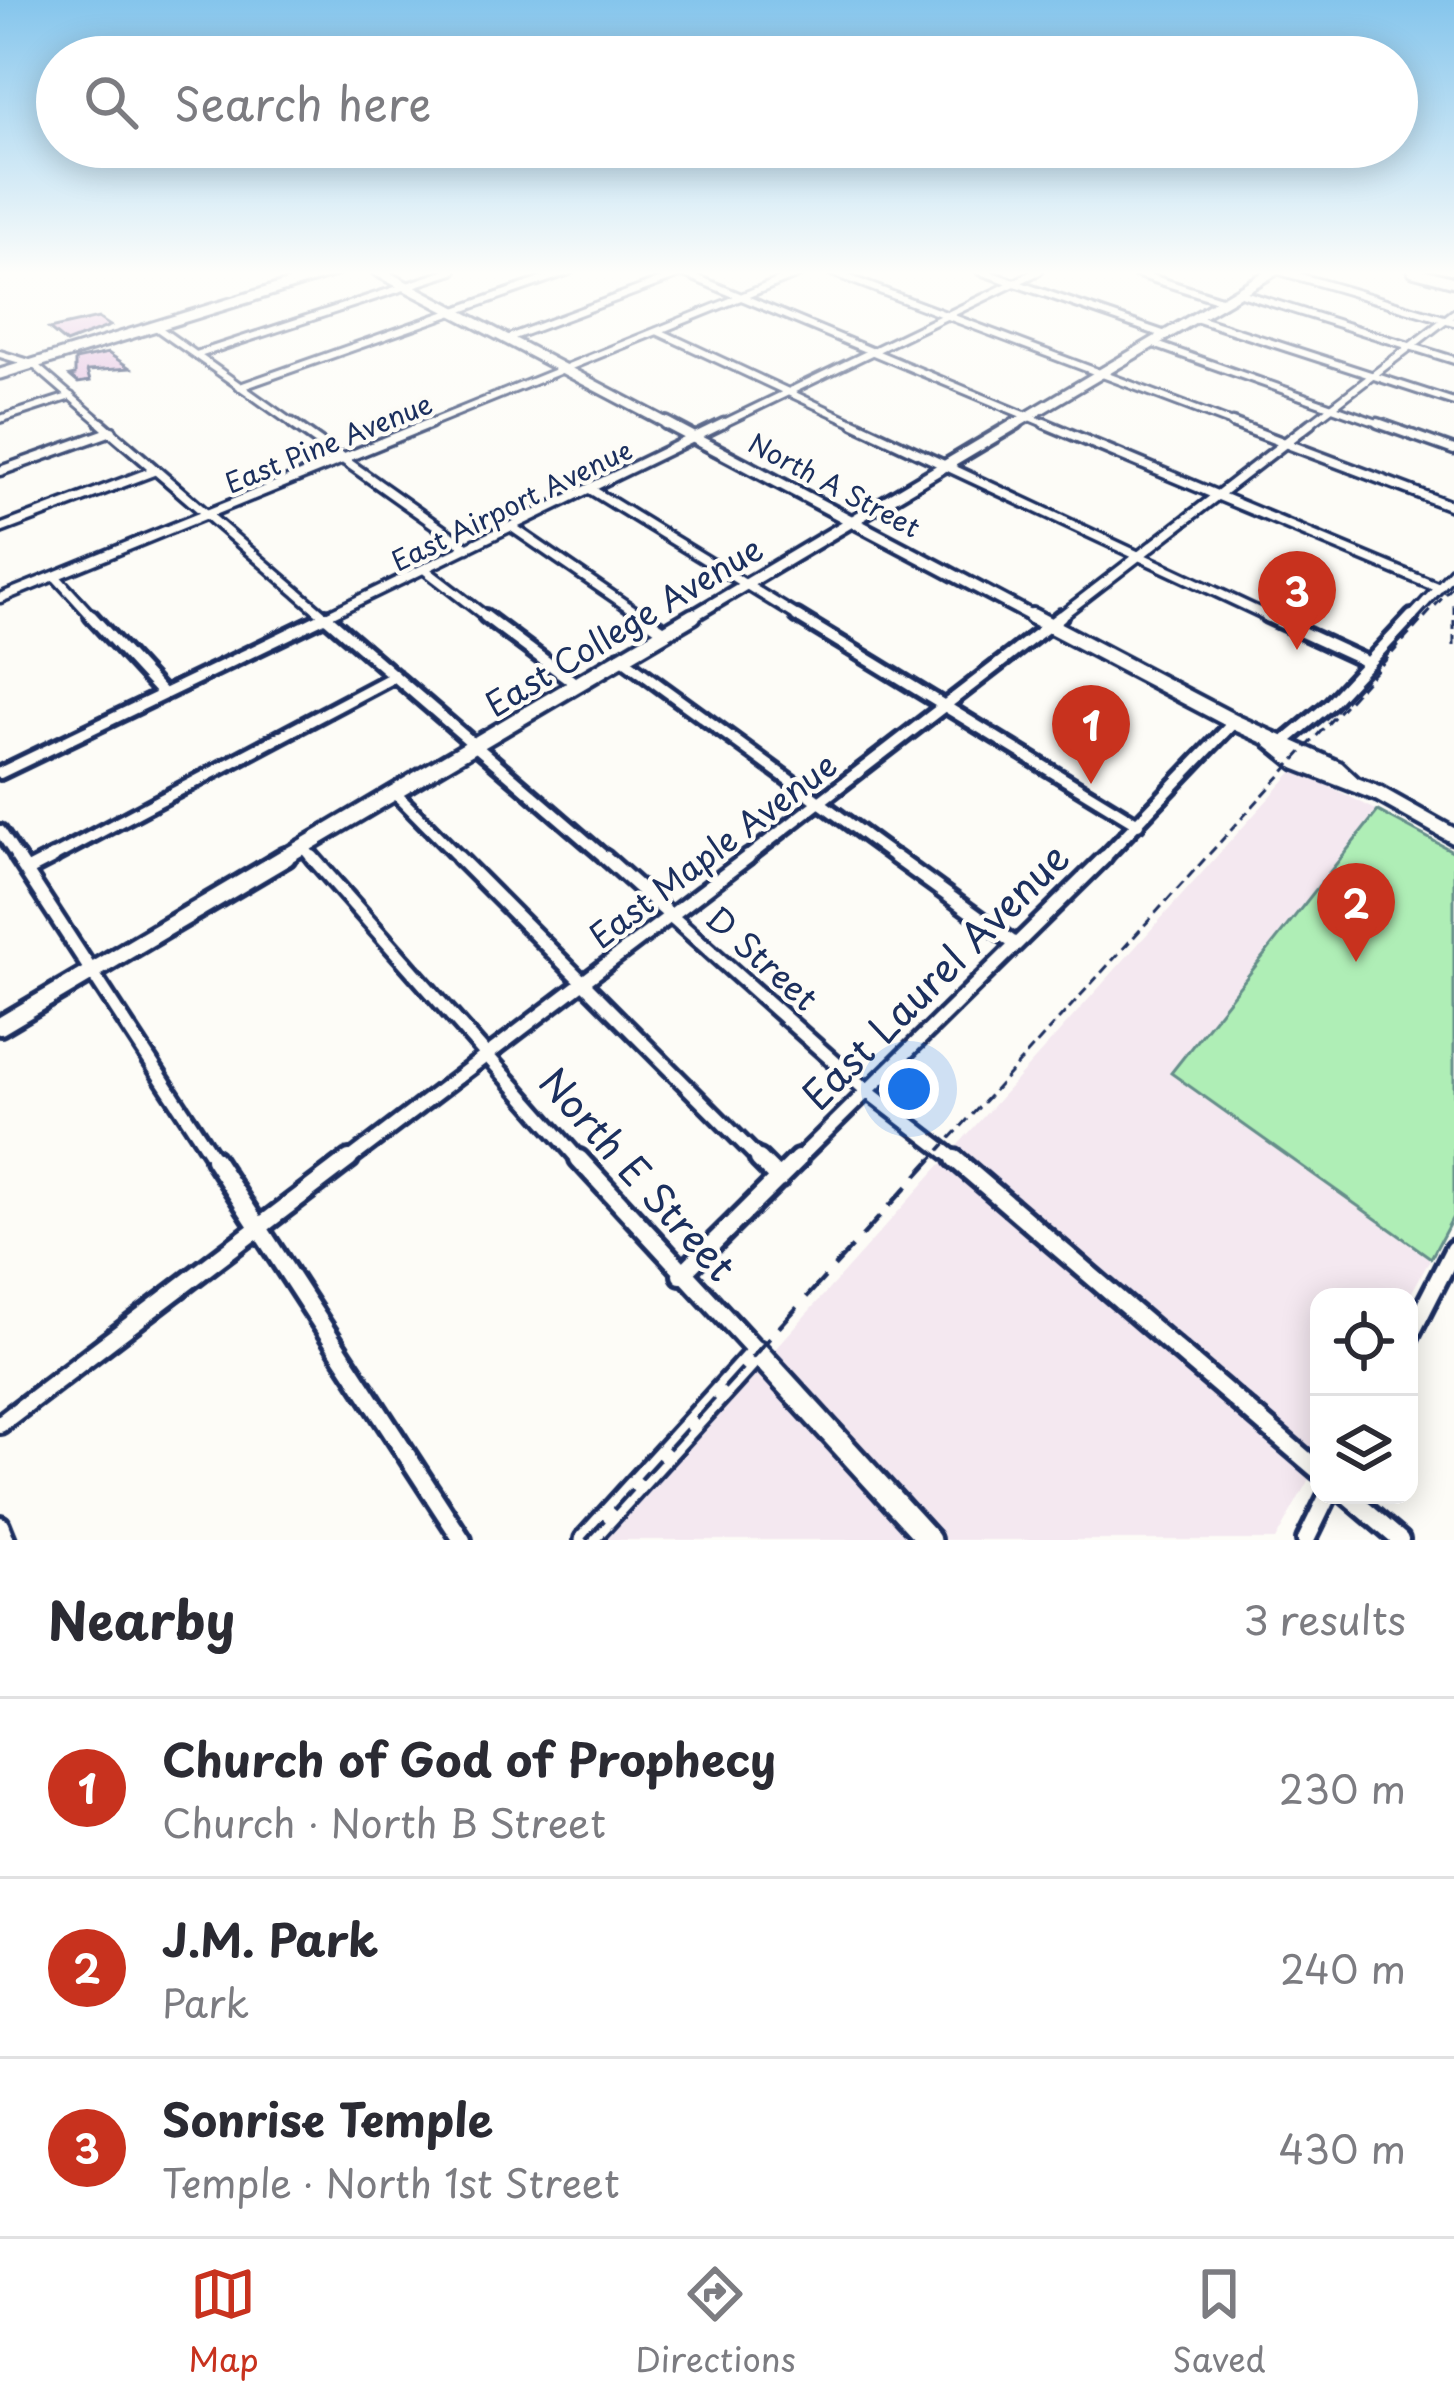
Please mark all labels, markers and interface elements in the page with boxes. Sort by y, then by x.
search box [36,36,1418,168]
text: Search here [174,68,431,136]
icon: search [78,69,144,135]
street label: East Pine Avenue [218,382,438,502]
street label: North A Street [742,421,928,547]
street label: East Airport Avenue [384,428,638,580]
street label: East College Avenue [475,522,771,728]
pin: 3 [1258,551,1336,650]
pin: 1 [1052,685,1130,784]
street label: East Maple Avenue [578,739,846,959]
street label: East Laurel Avenue [787,828,1081,1122]
pin: 2 [1317,863,1395,962]
street label: D Street [696,893,830,1021]
street label: North E Street [527,1053,751,1293]
your location [879,1059,939,1119]
map controls [1310,1288,1418,1504]
button: locate [1310,1288,1418,1396]
button: layers [1310,1396,1418,1504]
text: Nearby [48,1580,235,1657]
text: 3 results [1243,1589,1406,1648]
text: Church of God of Prophecy [162,1724,776,1792]
text: 1 [78,1758,96,1817]
text: 230 m [1279,1758,1406,1817]
text: Church · North B Street [162,1792,606,1851]
text: J.M. Park [162,1904,378,1972]
text: 2 [73,1938,101,1997]
text: 240 m [1280,1938,1406,1997]
text: Park [162,1972,249,2031]
text: Sonrise Temple [162,2084,493,2152]
text: 3 [74,2118,100,2177]
text: 430 m [1279,2118,1406,2177]
text: Temple · North 1st Street [162,2152,620,2211]
tab: Map [188,2261,259,2383]
tab: Directions [635,2261,796,2383]
tab: Saved [1172,2261,1266,2383]

